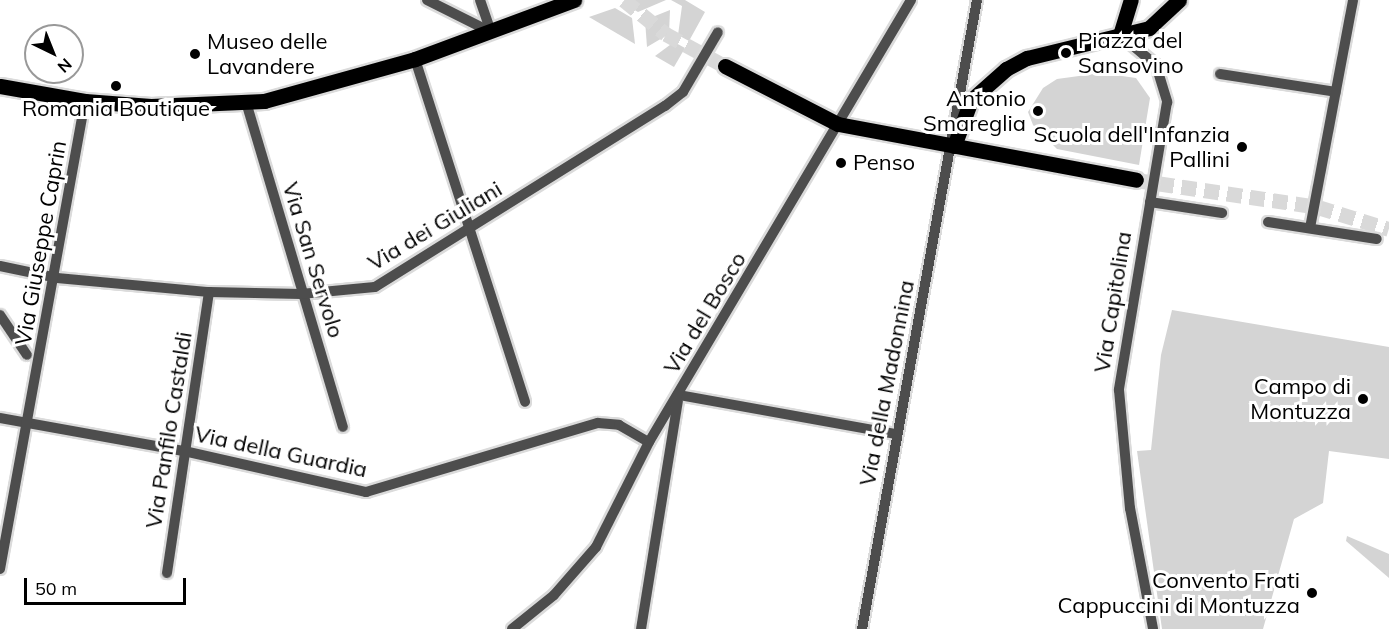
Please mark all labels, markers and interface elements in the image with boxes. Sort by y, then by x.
north arrow [24,24,84,84]
place label: Piazza del Sansovino [1078,27,1183,78]
place label: Museo delle Lavandere [207,28,327,80]
marker: Piazza del Sansovino [1059,46,1073,60]
marker: Museo delle Lavandere [188,47,202,61]
text: N [54,54,76,77]
marker: Romania Boutique [109,79,123,93]
place label: Antonio Smareglia [923,85,1026,136]
place label: Romania Boutique [22,96,210,122]
marker: Antonio Smareglia [1031,104,1045,118]
place label: Scuola dell'Infanzia Pallini [1034,121,1230,172]
street label: Via Giuseppe Caprin [10,138,72,348]
marker: Scuola dell'Infanzia Pallini [1235,140,1249,154]
place label: Penso [853,150,915,176]
marker: Penso [834,156,848,170]
street label: Via dei Giuliani [363,176,507,276]
street label: Via San Servolo [277,179,349,341]
street label: Via Capitolina [1089,230,1137,374]
street label: Via del Bosco [658,247,752,379]
street label: Via della Madonnina [854,278,920,488]
street label: Via Panfilo Castaldi [140,330,198,530]
place label: Campo di Montuzza [1250,373,1351,424]
marker: Campo di Montuzza [1356,392,1370,406]
street label: Via della Guardia [192,421,370,483]
scale bar [27,566,189,604]
place label: Convento Frati Cappuccini di Montuzza [1058,567,1300,618]
text: 50 m [35,577,77,600]
marker: Convento Frati Cappuccini di Montuzza [1305,586,1319,600]

